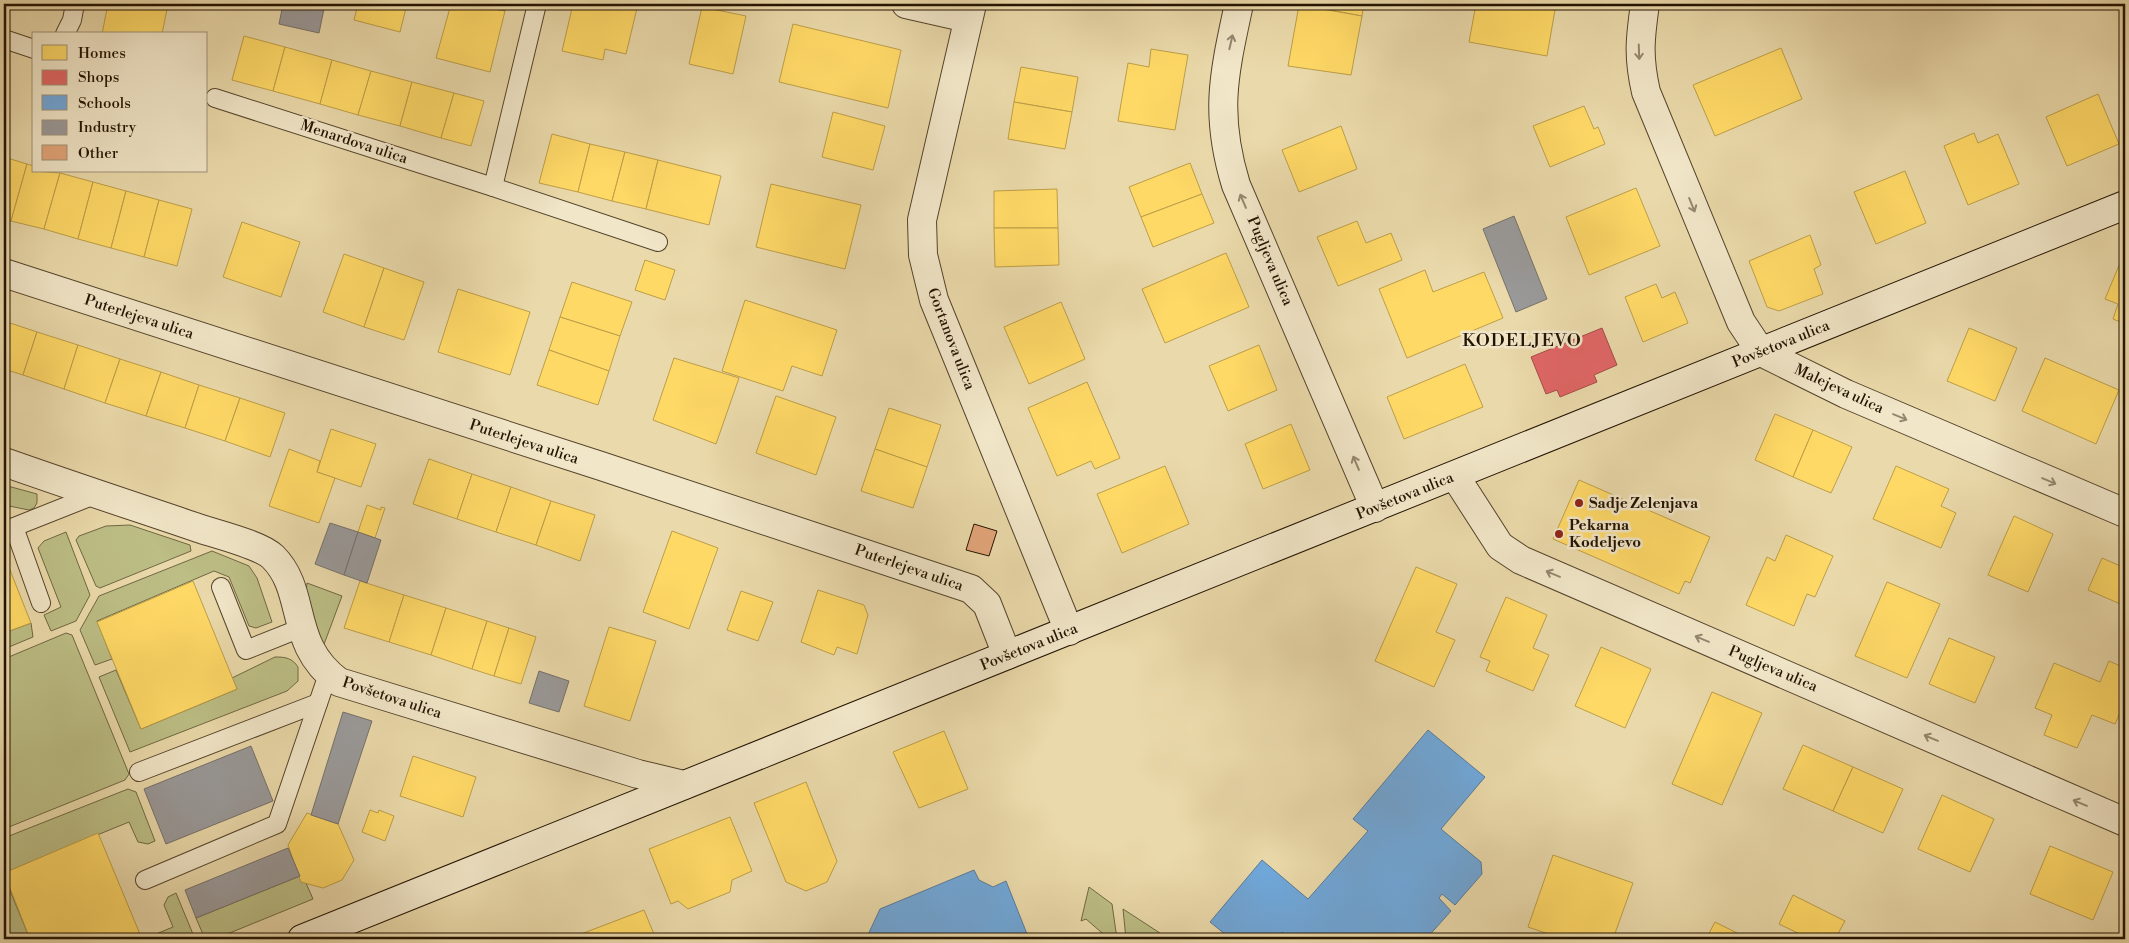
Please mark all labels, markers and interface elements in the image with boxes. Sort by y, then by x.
legend [32,32,208,172]
one-way arrow [1227,35,1236,51]
text: Homes [78,44,126,63]
one-way arrow [1635,44,1644,60]
text: Shops [78,68,119,87]
text: Schools [78,94,131,113]
street label: Menardova ulica [298,116,410,168]
text: Industry [78,118,137,137]
text: Other [78,144,119,163]
one-way arrow [1238,194,1248,209]
one-way arrow [1688,197,1698,212]
street label: Pugljeva ulica [1243,214,1297,309]
street label: Gortanova ulica [923,285,979,393]
street label: Puterlejeva ulica [82,290,196,344]
street label: Povšetova ulica [1729,316,1833,372]
district label: KODELJEVO [1462,329,1582,352]
street label: Malejeva ulica [1791,360,1887,418]
one-way arrow [1892,413,1907,422]
street label: Puterlejeva ulica [467,415,581,469]
one-way arrow [1351,456,1361,471]
street label: Povšetova ulica [1353,468,1457,524]
one-way arrow [2041,476,2056,486]
place label: Sadje Zelenjava [1589,494,1699,513]
marker: Sadje Zelenjava [1573,497,1585,509]
place label: Pekarna Kodeljevo [1569,516,1641,552]
marker: Pekarna Kodeljevo [1553,528,1565,540]
street label: Puterlejeva ulica [852,541,966,596]
one-way arrow [1546,568,1561,578]
street label: Povšetova ulica [977,619,1081,675]
one-way arrow [1695,633,1710,643]
street label: Pugljeva ulica [1726,642,1821,696]
street label: Povšetova ulica [340,673,445,723]
one-way arrow [1924,732,1939,742]
one-way arrow [2073,797,2088,806]

